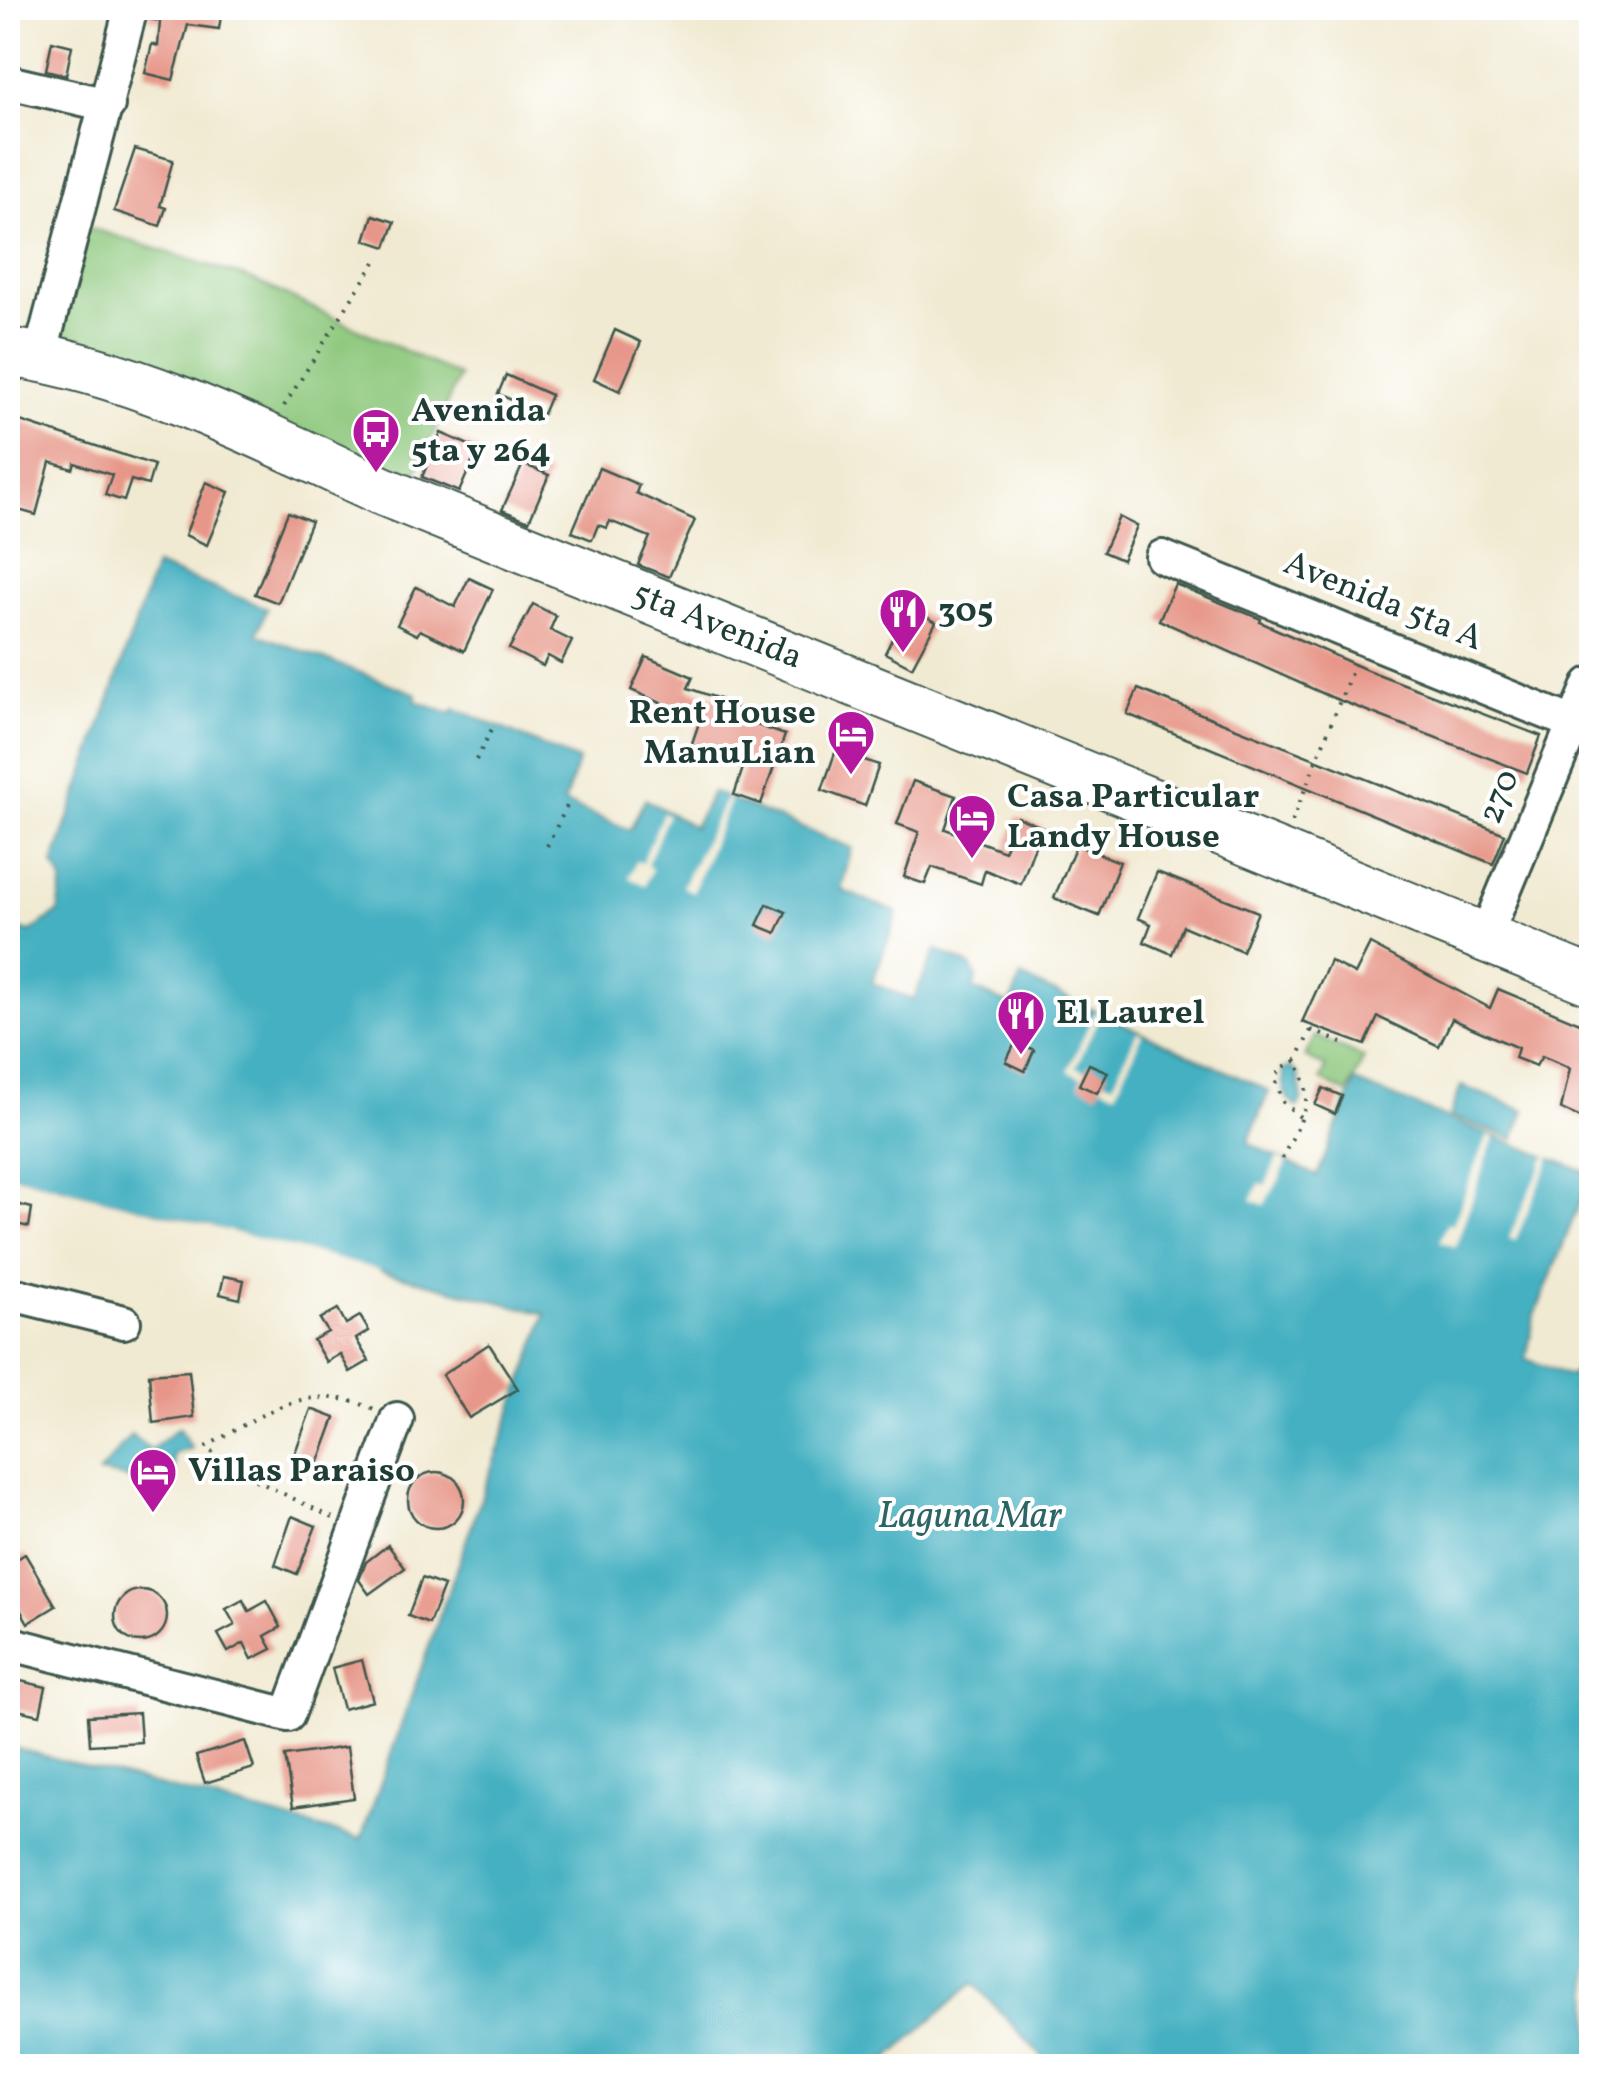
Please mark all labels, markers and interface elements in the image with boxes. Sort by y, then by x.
place label: Avenida 5ta y 264 [411,388,551,476]
bus stop icon: Avenida 5ta y 264 [350,406,402,474]
street label: Avenida 5ta A [1276,540,1490,664]
street label: 5ta Avenida [625,571,809,683]
restaurant icon: 305 [877,586,929,654]
place label: 305 [938,588,994,636]
place label: Rent House ManuLian [629,690,816,778]
hotel icon: Rent House ManuLian [825,708,877,776]
street label: 270 [1468,763,1532,831]
place label: Casa Particular Landy House [1007,774,1259,862]
hotel icon: Casa Particular Landy House [946,792,998,860]
restaurant icon: El Laurel [995,988,1047,1056]
place label: El Laurel [1056,990,1205,1038]
hotel icon: Villas Paraiso [127,1446,179,1514]
place label: Villas Paraiso [188,1448,415,1496]
water label: Laguna Mar [878,1491,1063,1544]

